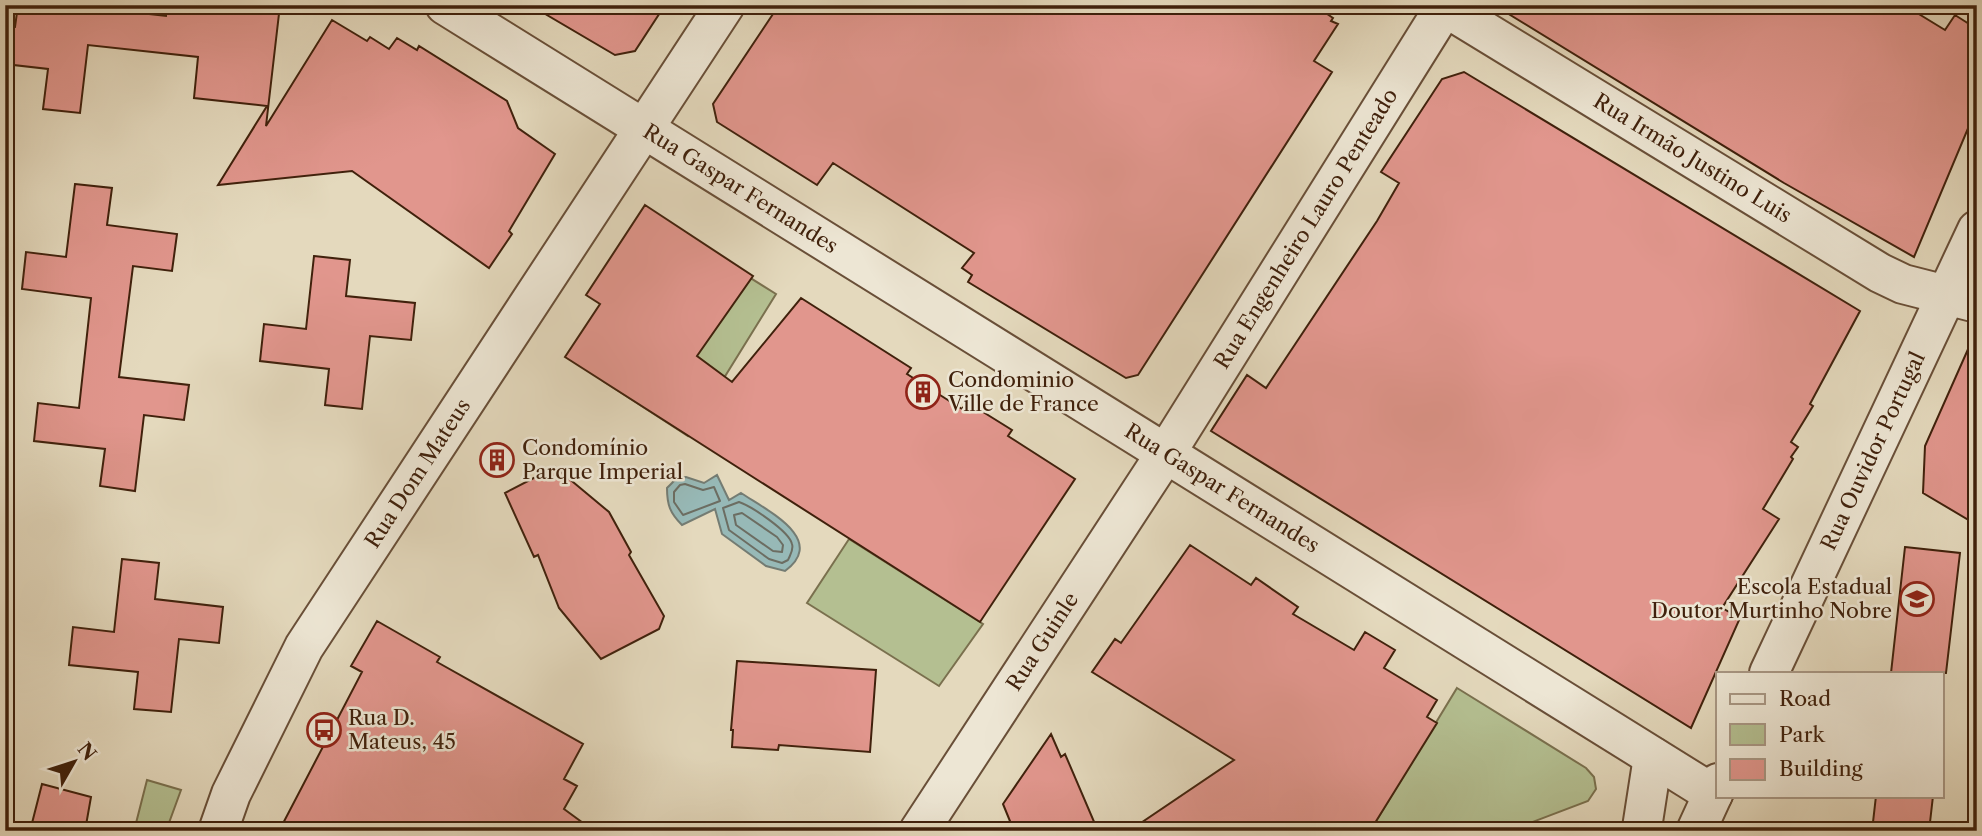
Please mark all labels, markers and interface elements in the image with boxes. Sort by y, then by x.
street label: Rua Engenheiro Lauro Penteado [1209,84,1403,373]
street label: Rua Irmão Justino Luis [1589,88,1796,228]
street label: Rua Gaspar Fernandes [639,119,843,258]
street label: Rua Ouvidor Portugal [1815,348,1930,554]
place label: Condominio Ville de France [947,367,1099,416]
building icon: Condominio Ville de France [904,373,942,411]
street label: Rua Dom Mateus [360,394,475,552]
street label: Rua Gaspar Fernandes [1120,418,1324,558]
place label: Condomínio Parque Imperial [522,435,683,484]
building icon: Condomínio Parque Imperial [478,441,516,479]
place label: Escola Estadual Doutor Murtinho Nobre [1651,574,1892,623]
school or university icon: Escola Estadual Doutor Murtinho Nobre [1898,580,1936,618]
street label: Rua Guinle [1001,588,1083,695]
legend [1716,672,1944,798]
text: Road [1779,686,1831,711]
place label: Rua D. Mateus, 45 [348,705,456,754]
bus stop icon: Rua D. Mateus, 45 [305,711,343,749]
text: Park [1779,722,1825,747]
north arrow [38,728,108,798]
text: N [73,738,101,765]
text: Building [1779,756,1864,781]

